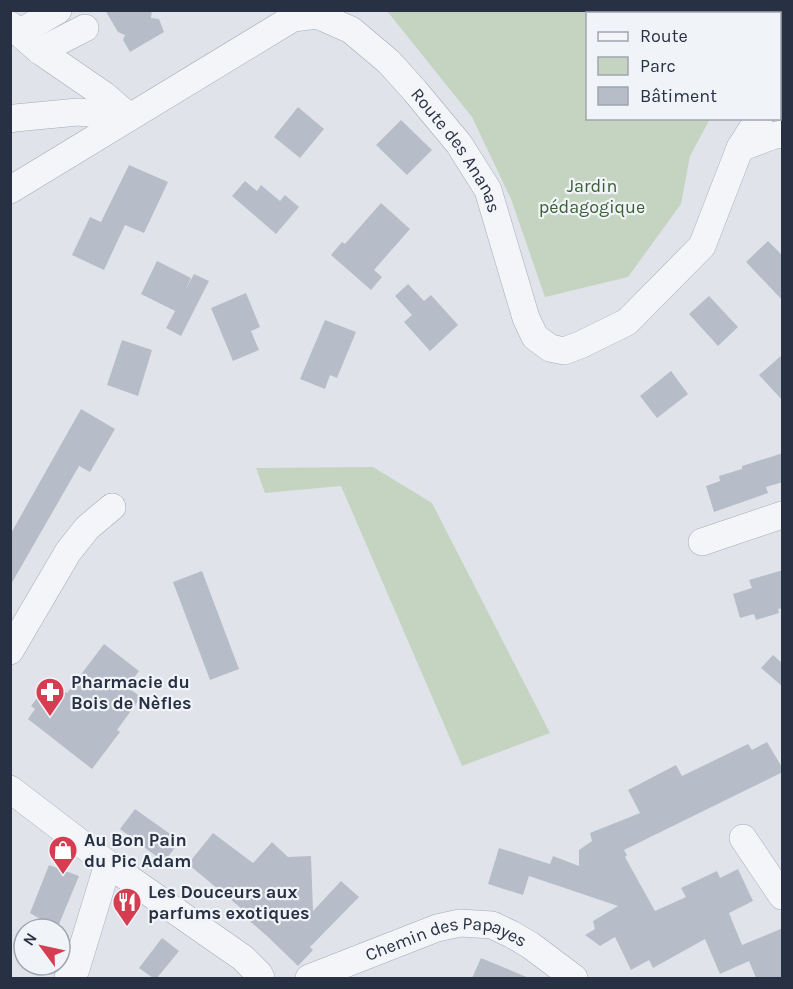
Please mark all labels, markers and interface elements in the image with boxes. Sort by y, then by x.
legend [586,12,781,120]
text: Route [640,25,688,47]
text: Parc [640,55,676,77]
street label: Route des Ananas [406,83,505,215]
text: Bâtiment [640,85,717,107]
park label: Jardin pédagogique [539,175,645,218]
place label: Pharmacie du Bois de Nèfles [71,671,192,714]
pharmacy icon: Pharmacie du Bois de Nèfles [34,676,66,718]
place label: Au Bon Pain du Pic Adam [84,829,191,872]
shop icon: Au Bon Pain du Pic Adam [47,834,79,876]
place label: Les Douceurs aux parfums exotiques [148,881,310,924]
restaurant icon: Les Douceurs aux parfums exotiques [111,886,143,928]
street label: Chemin des Papayes [362,912,531,966]
north arrow [12,917,72,977]
text: N [19,929,41,949]

